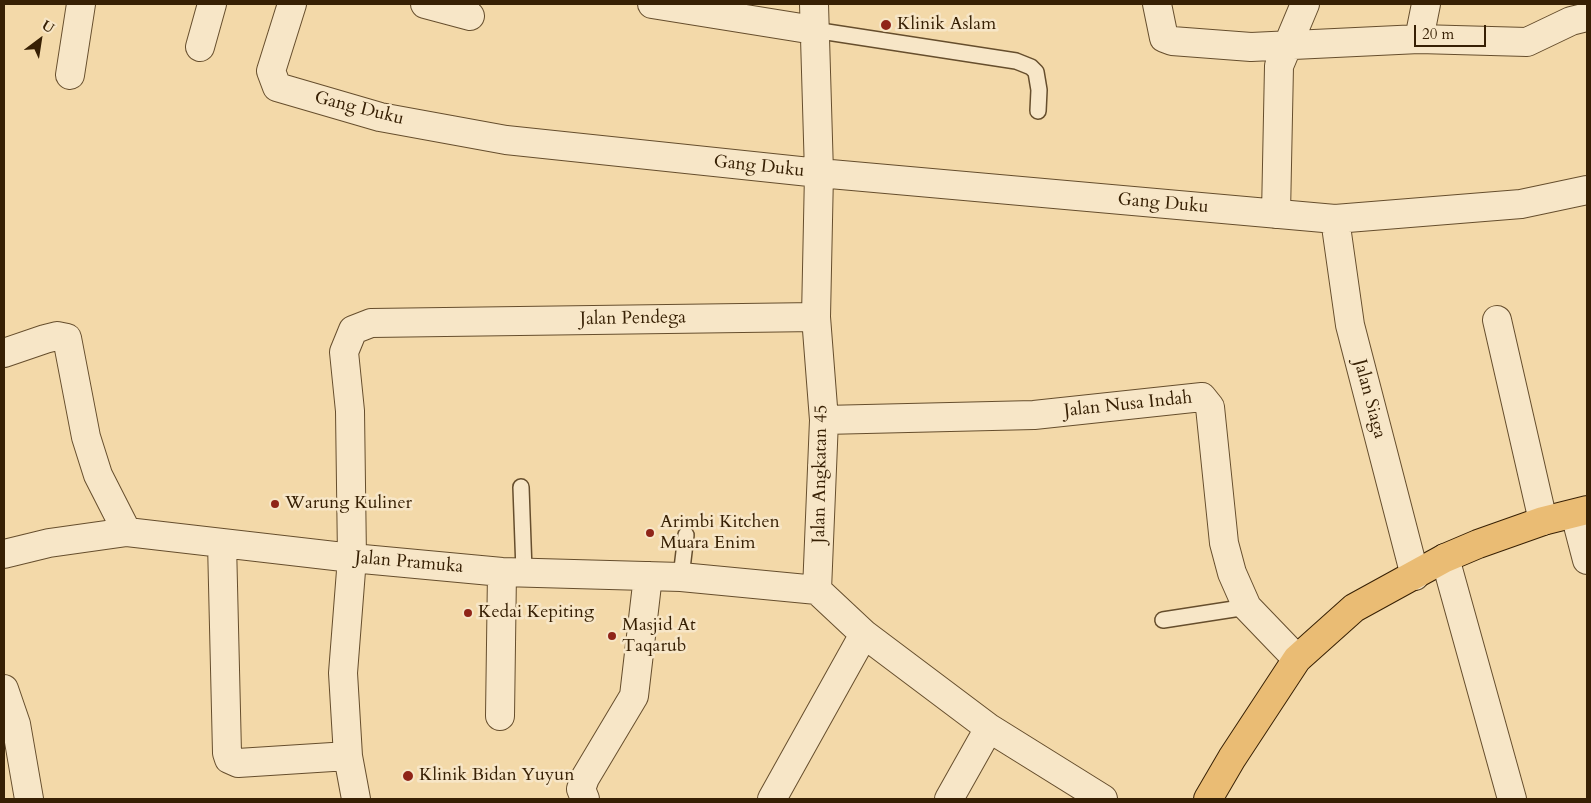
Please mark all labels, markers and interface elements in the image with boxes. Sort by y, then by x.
place label: Klinik Aslam [897,14,996,36]
north arrow [15,15,65,65]
scale bar [1416,15,1488,47]
text: U [38,16,58,38]
marker: Klinik Aslam [879,18,893,32]
text: 20 m [1422,24,1454,44]
street label: Gang Duku [312,87,406,131]
street label: Gang Duku [713,151,805,183]
street label: Gang Duku [1117,189,1209,219]
street label: Jalan Pendega [580,307,686,331]
street label: Jalan Siaga [1348,357,1390,441]
street label: Jalan Nusa Indah [1063,388,1193,422]
street label: Jalan Angkatan 45 [809,404,833,544]
place label: Warung Kuliner [285,493,412,515]
marker: Warung Kuliner [269,498,281,510]
place label: Arimbi Kitchen Muara Enim [660,512,780,554]
marker: Arimbi Kitchen Muara Enim [644,527,656,539]
street label: Jalan Pramuka [354,548,464,578]
place label: Kedai Kepiting [478,602,594,624]
marker: Kedai Kepiting [462,607,474,619]
place label: Masjid At Taqarub [622,615,696,658]
marker: Masjid At Taqarub [606,630,618,642]
place label: Klinik Bidan Yuyun [419,765,574,787]
marker: Klinik Bidan Yuyun [401,769,415,783]

